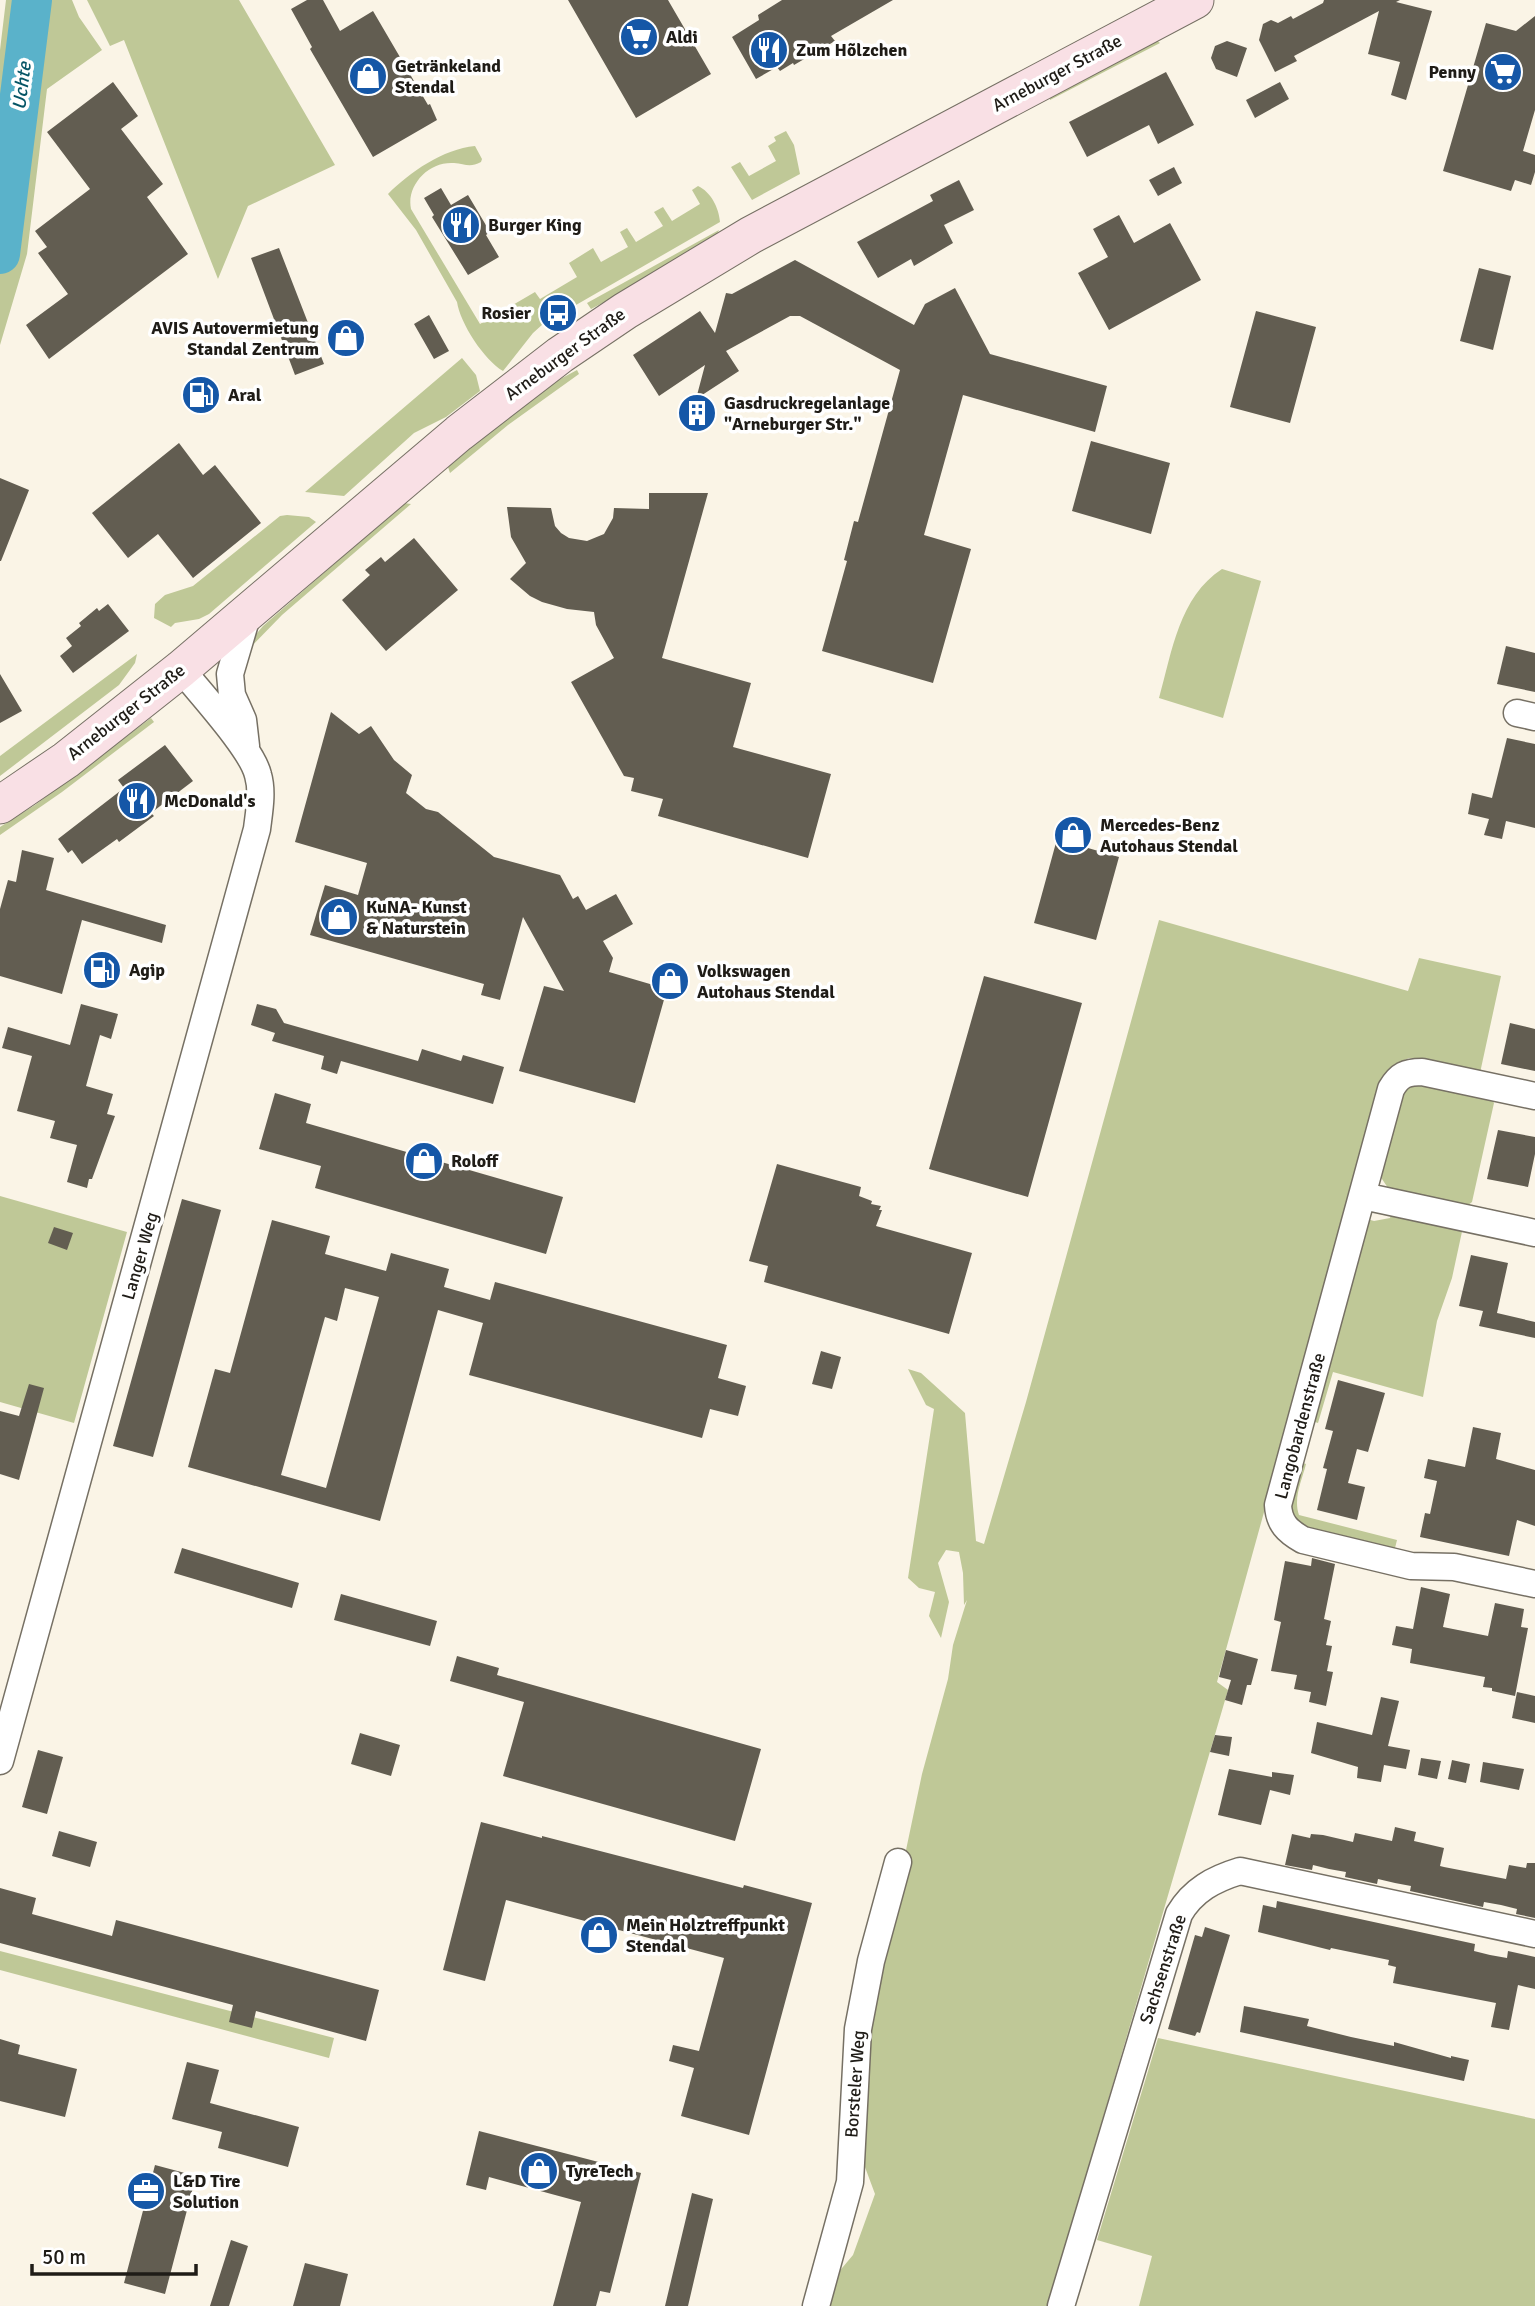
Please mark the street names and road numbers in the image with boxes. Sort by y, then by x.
street label: Arneburger Straße [988,30,1126,116]
street label: Arneburger Straße [500,303,630,405]
street label: Arneburger Straße [63,659,189,765]
street label: Langer Weg [117,1210,163,1302]
street label: Langobardenstraße [1270,1350,1330,1502]
street label: Sachsenstraße [1135,1911,1191,2027]
street label: Borsteler Weg [840,2030,870,2138]

